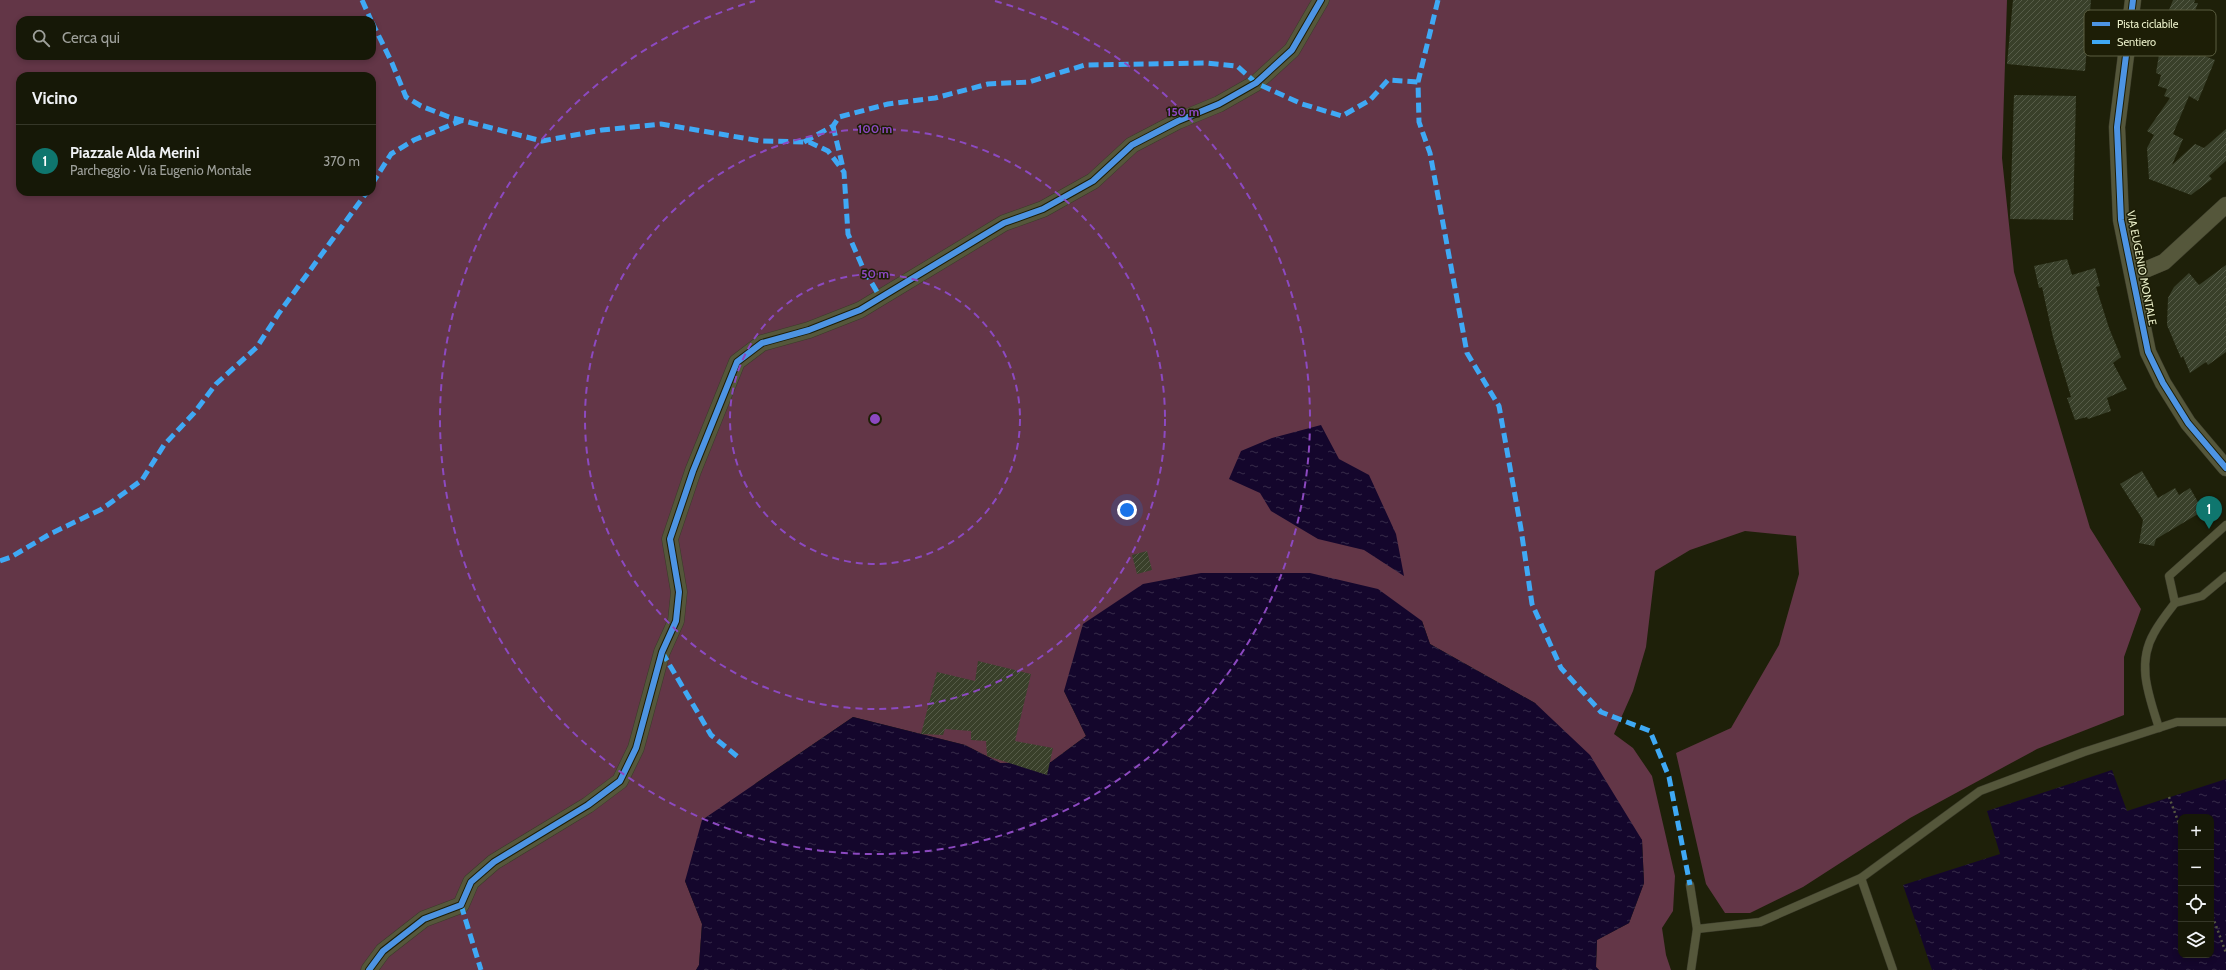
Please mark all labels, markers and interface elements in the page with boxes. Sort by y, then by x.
legend [2084,10,2216,56]
search box [16,16,376,60]
text: Pista ciclabile [2117,17,2179,31]
icon: search [30,27,52,49]
text: Cerca qui [62,29,120,47]
text: Sentiero [2117,35,2156,49]
text: Vicino [32,88,77,108]
text: 150 m [1167,104,1199,119]
text: 100 m [858,121,892,136]
text: Piazzale Alda Merini [70,144,200,162]
text: 1 [43,153,47,169]
text: 370 m [323,153,360,169]
text: Parcheggio · Via Eugenio Montale [70,162,252,178]
street label: VIA EUGENIO MONTALE [2124,209,2160,327]
text: 50 m [861,266,889,281]
centre of rings [868,412,882,426]
pin: 1 [2196,496,2222,529]
your location [1117,500,1137,520]
map controls [2178,814,2214,958]
button: + [2178,814,2214,850]
button: − [2178,850,2214,886]
button: locate [2178,886,2214,922]
button: layers [2178,922,2214,958]

